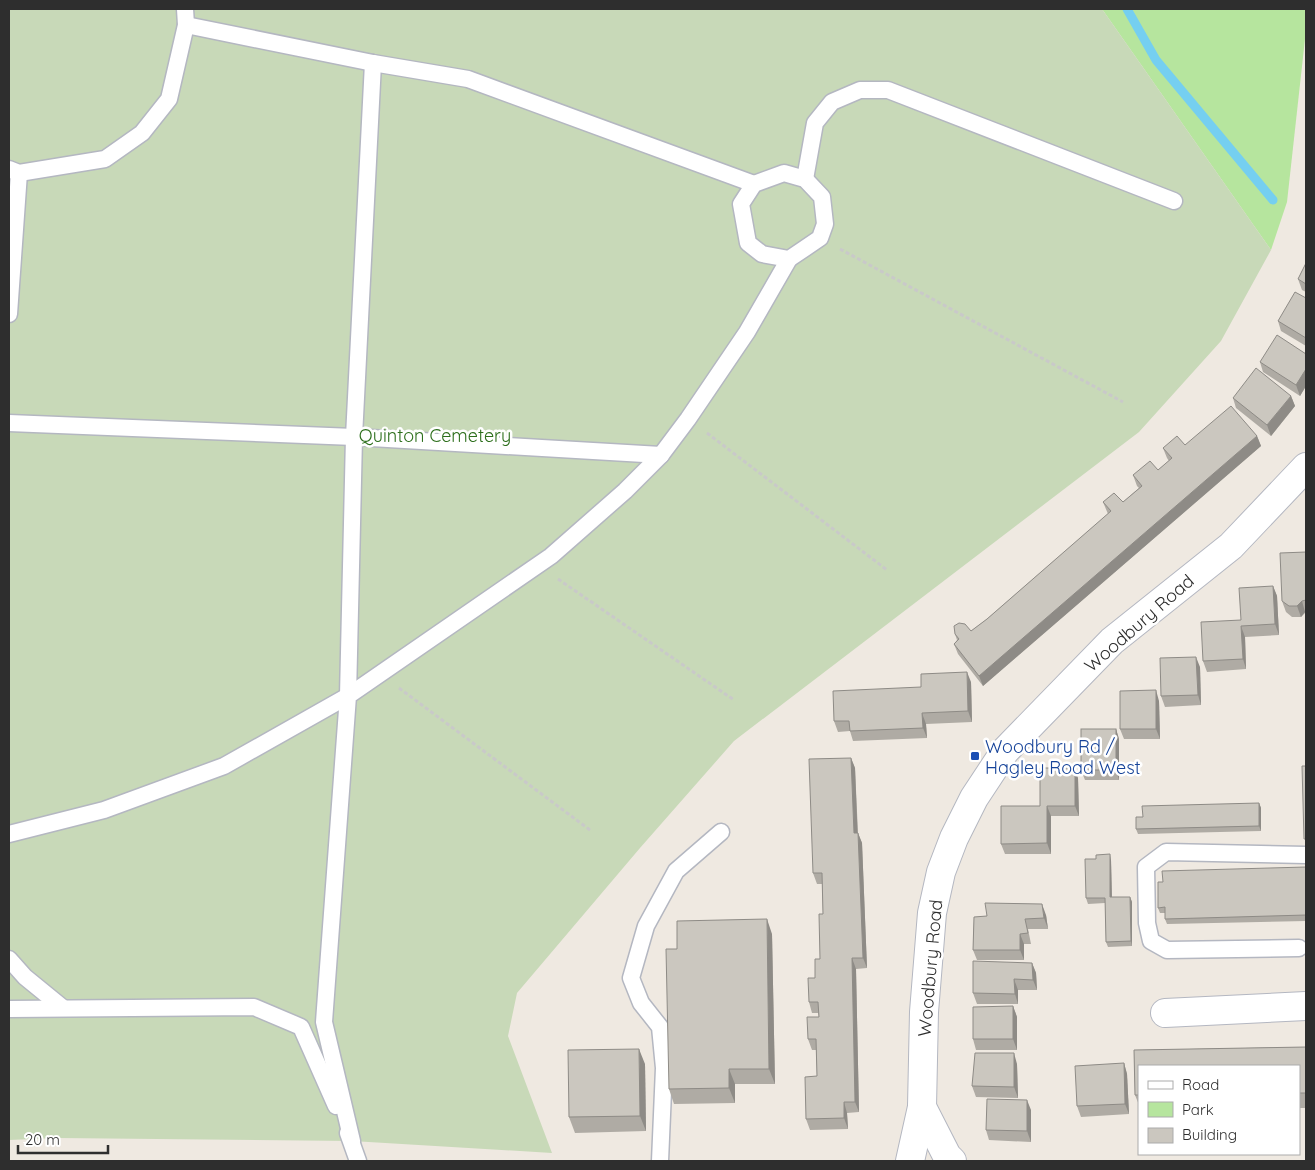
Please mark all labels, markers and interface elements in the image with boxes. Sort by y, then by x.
park label: Quinton Cemetery [359,424,511,447]
street label: Woodbury Road [1080,569,1198,677]
place label: Woodbury Rd / Hagley Road West [985,735,1141,779]
marker: Woodbury Rd / Hagley Road West [969,750,981,762]
street label: Woodbury Road [913,898,947,1038]
legend [1138,1065,1300,1155]
text: Road [1182,1075,1219,1094]
text: Park [1182,1100,1214,1119]
scale bar [18,1122,108,1154]
text: Building [1182,1125,1237,1144]
text: 20 m [25,1130,60,1149]

